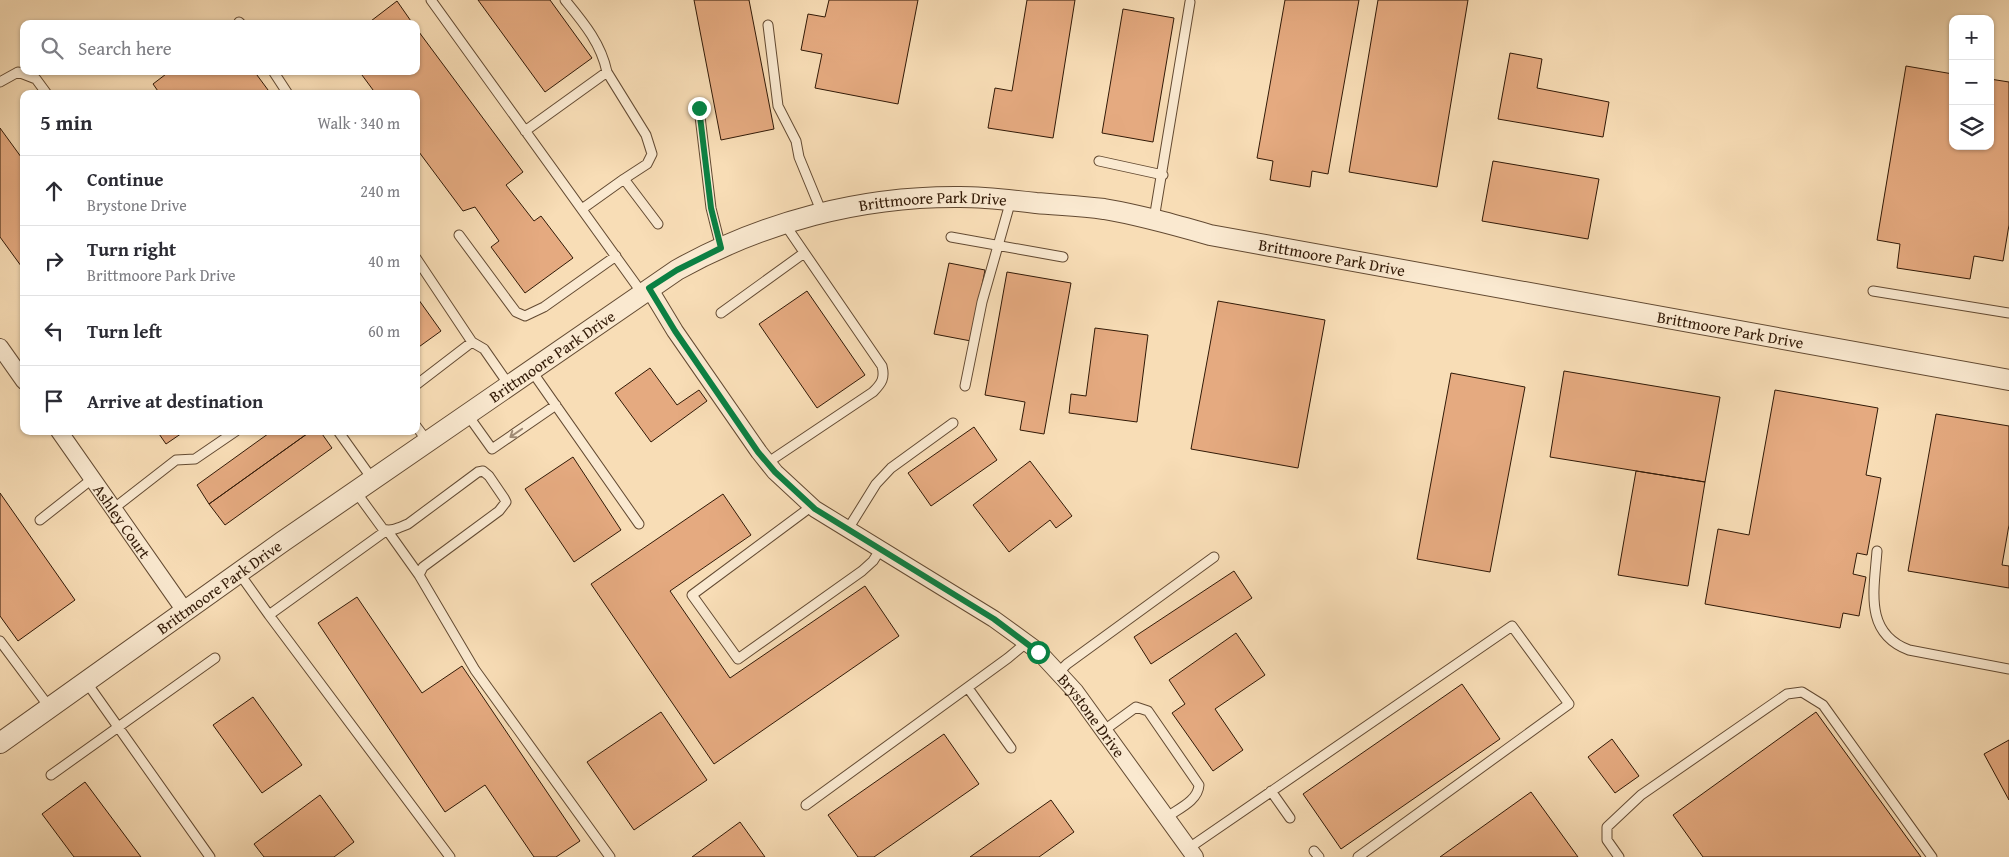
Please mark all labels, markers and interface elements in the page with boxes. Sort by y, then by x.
map controls [1949,15,1994,150]
button: + [1949,15,1994,60]
search box [20,20,420,75]
icon: search [38,34,66,62]
text: Search here [78,34,172,62]
button: − [1949,60,1994,105]
route end [688,97,711,120]
button: layers [1949,105,1994,150]
text: 5 min [40,107,92,138]
text: Walk · 340 m [317,111,400,135]
text: Continue [87,165,164,193]
icon: ahead [40,177,68,205]
text: 240 m [360,179,400,203]
street label: Brittmoore Park Drive [857,185,1008,217]
text: Brystone Drive [87,193,187,217]
street label: Brittmoore Park Drive [1257,232,1407,282]
text: Turn right [87,235,176,263]
icon: right [40,247,68,275]
text: 40 m [368,249,400,273]
text: Brittmoore Park Drive [87,263,236,287]
street label: Brittmoore Park Drive [484,304,620,408]
street label: Brittmoore Park Drive [1655,304,1806,355]
icon: left [40,317,68,345]
text: Turn left [87,317,162,345]
text: 60 m [368,319,400,343]
icon: arrive [40,387,68,415]
text: Arrive at destination [87,387,263,415]
one-way arrow [509,428,523,438]
street label: Ashley Court [87,479,157,564]
street label: Brittmoore Park Drive [152,534,287,640]
route start [1027,641,1050,664]
street label: Brystone Drive [1052,668,1131,762]

